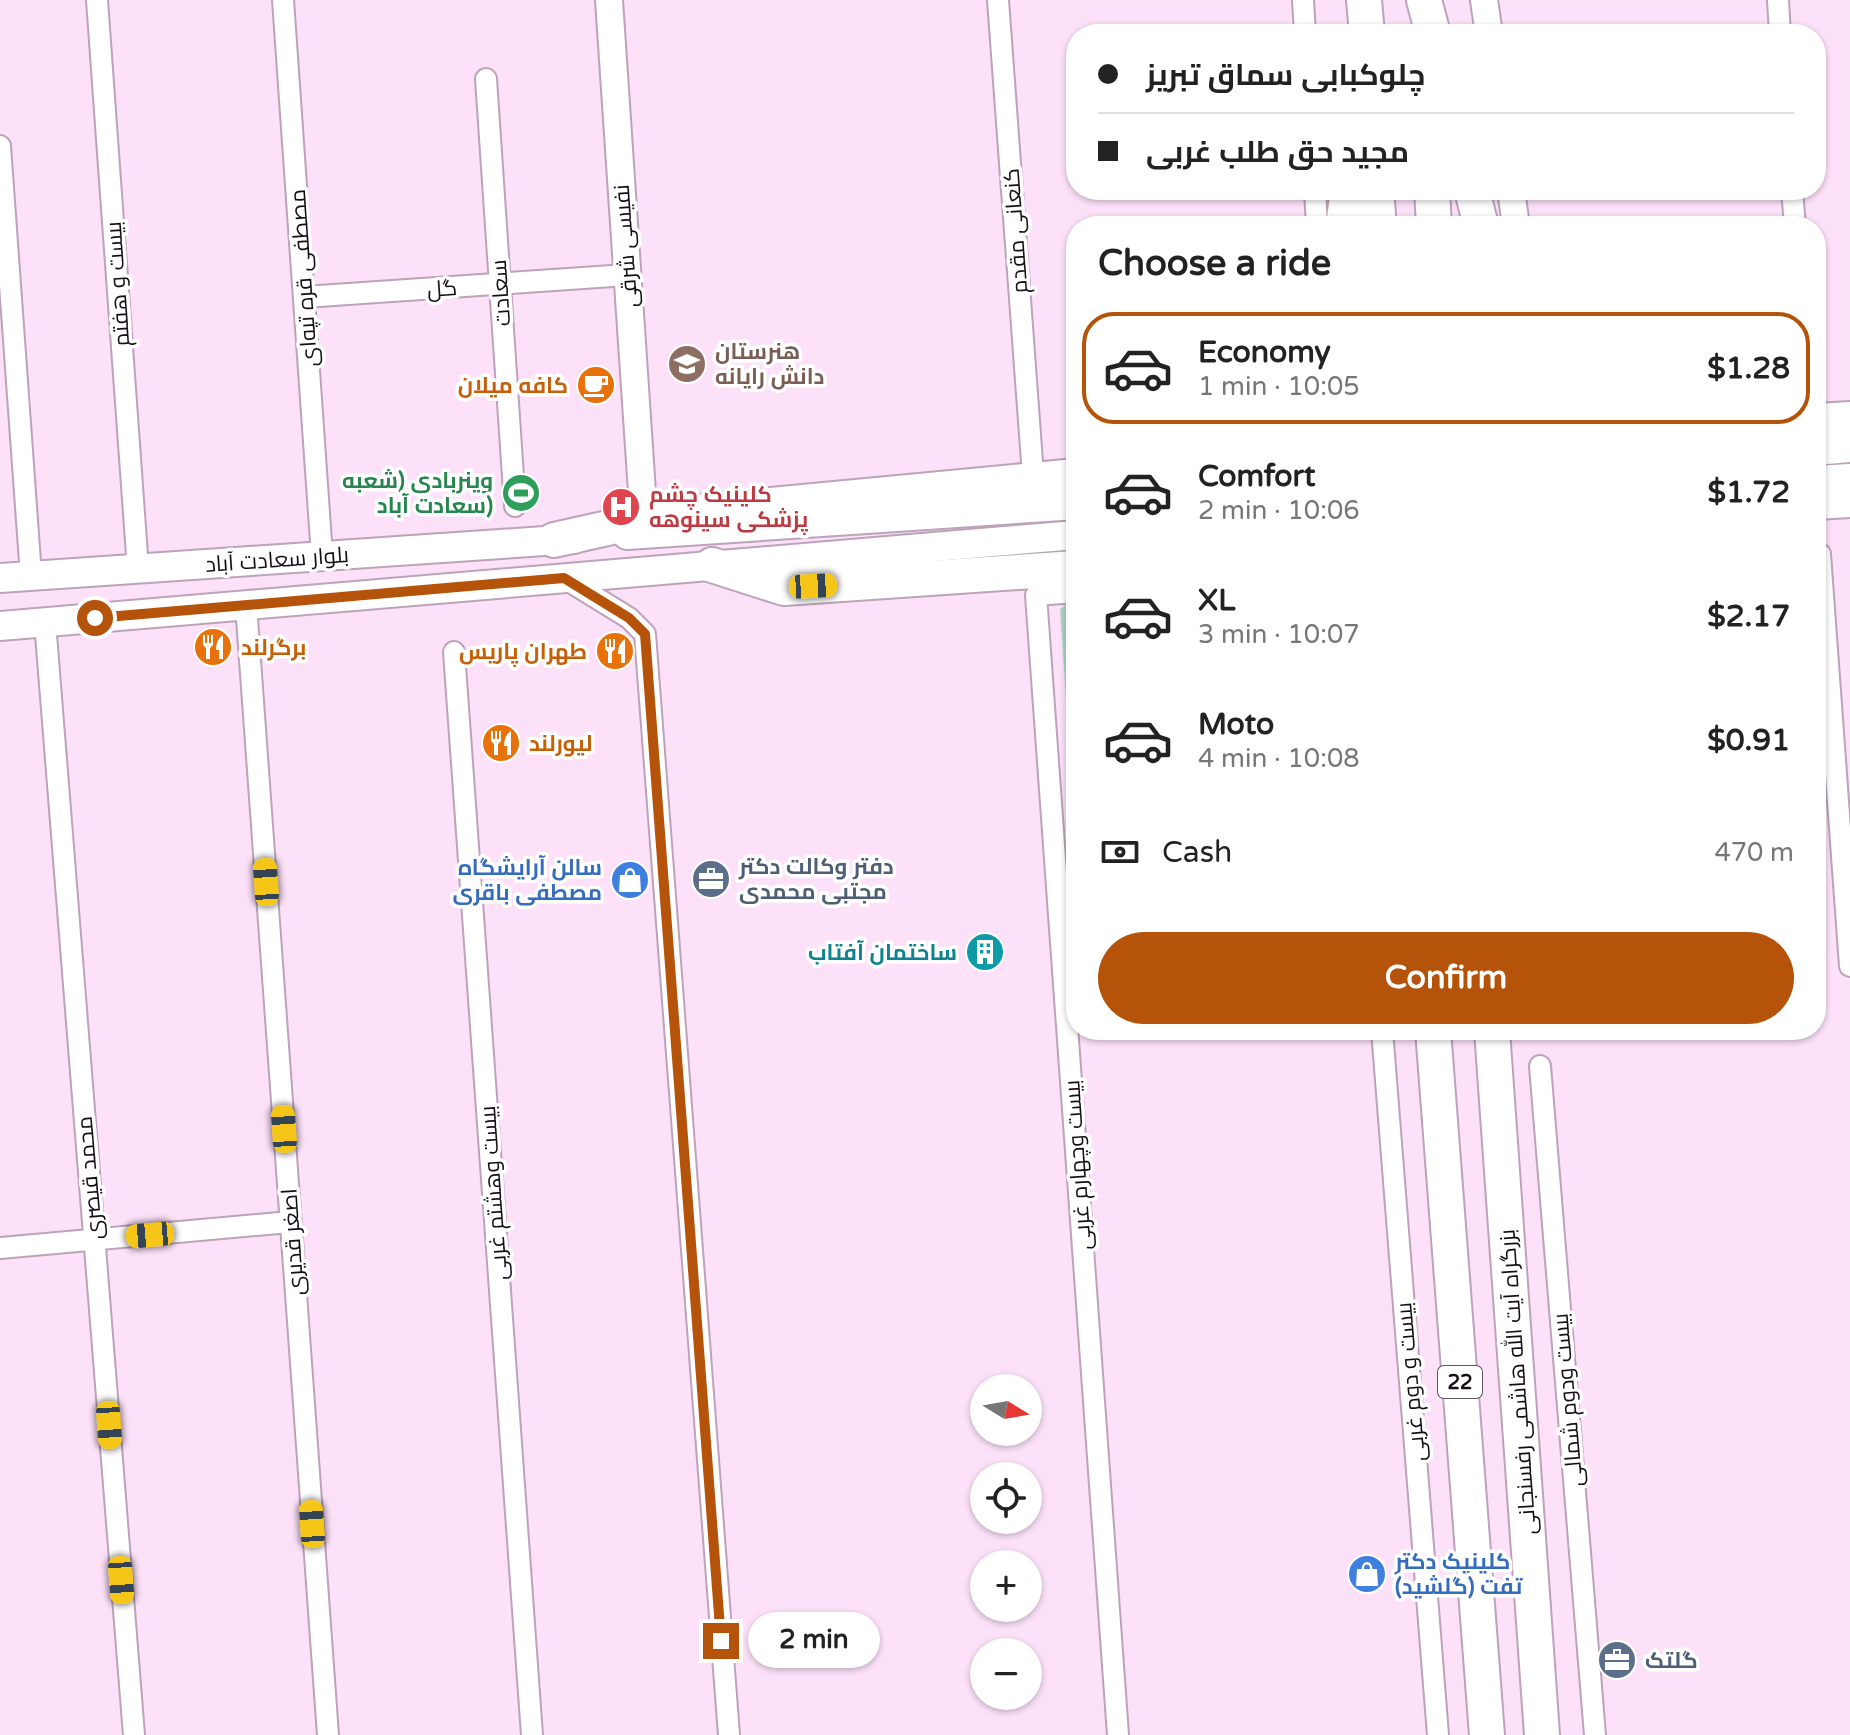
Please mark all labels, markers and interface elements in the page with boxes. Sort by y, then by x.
text: چلوکبابی سماق تبریز [1146,57,1425,94]
text: مجید حق طلب غربی [1146,134,1409,171]
street label: کنعانی مقدم [999,167,1035,294]
street label: نفیسی شرقی [609,184,643,308]
street label: مصطفی قره تپه‌ای [285,188,323,368]
street label: بیست و هفتم [101,220,137,347]
text: Choose a ride [1098,242,1331,285]
street label: سعادت [486,259,516,327]
street label: گل [426,275,458,303]
icon: car [1102,332,1174,404]
text: Economy [1198,334,1331,371]
place label: هنرستان دانش رایانه [715,339,824,390]
school or university icon: هنرستان دانش رایانه [666,343,708,385]
text: $1.28 [1707,350,1790,387]
cafe icon: کافه میلان [575,364,617,406]
text: 1 min · 10:05 [1198,371,1360,402]
place label: کافه میلان [458,373,568,399]
icon: car [1102,456,1174,528]
text: Comfort [1198,458,1316,495]
place label: وینربادی (شعبه سعادت آباد) [342,468,493,519]
sports icon: وینربادی (شعبه سعادت آباد) [500,472,542,514]
text: $1.72 [1708,474,1790,511]
place label: کلینیک چشم پزشکی سینوهه [649,482,808,535]
hospital icon: کلینیک چشم پزشکی سینوهه [600,486,642,528]
text: 2 min · 10:06 [1198,495,1360,526]
street label: بلوار سعادت آباد [204,542,350,578]
car [788,573,838,599]
icon: car [1102,580,1174,652]
text: XL [1198,582,1235,619]
text: $2.17 [1707,598,1790,635]
route start [77,600,113,636]
text: 3 min · 10:07 [1198,619,1360,650]
restaurant icon: برگرلند [192,626,234,668]
restaurant icon: طهران پاریس [594,630,636,672]
place label: برگرلند [241,635,306,661]
place label: طهران پاریس [459,639,587,667]
icon: car [1102,704,1174,776]
text: Moto [1198,706,1274,743]
restaurant icon: لیورلند [480,722,522,764]
text: $0.91 [1707,722,1790,759]
place label: لیورلند [529,731,593,757]
text: 4 min · 10:08 [1198,743,1360,774]
icon: cash [1098,830,1142,874]
text: Cash [1162,834,1232,871]
text: 470 m [1714,837,1794,868]
place label: دفتر وکالت دکتر مجتبی محمدی [738,854,894,905]
place label: سالن آرایشگاه مصطفی باقری [453,855,602,906]
car [252,857,280,907]
office icon: دفتر وکالت دکتر مجتبی محمدی [690,858,732,900]
shop icon: سالن آرایشگاه مصطفی باقری [609,859,651,901]
building icon: ساختمان آفتاب [964,931,1006,973]
button: Confirm [1098,932,1794,1024]
place label: ساختمان آفتاب [808,940,957,966]
street label: بیست وچهارم غربی [1059,1079,1099,1251]
car [270,1104,298,1154]
street label: بیست وهشتم غربی [475,1105,515,1281]
street label: محمد قیصری [72,1115,108,1241]
street label: اصغر قدیری [276,1187,310,1297]
car [125,1221,175,1249]
street label: بزرگراه آیت الله هاشمی رفسنجانی [1492,1228,1542,1536]
street label: بیست و دوم غربی [1391,1301,1433,1463]
street label: بیست ودوم شمالی [1547,1312,1591,1488]
road number: 22 [1438,1366,1482,1398]
north arrow [970,1374,1042,1446]
map controls [970,1374,1042,1710]
car [95,1400,123,1450]
button: locate [970,1462,1042,1534]
car [298,1499,326,1549]
place label: کلینیک دکتر تفت (گلشید) [1394,1549,1523,1600]
button: + [970,1550,1042,1622]
shop icon: کلینیک دکتر تفت (گلشید) [1346,1553,1388,1595]
car [107,1555,135,1605]
callout: 2 min [749,1613,881,1669]
route end [703,1623,739,1659]
text: 2 min [779,1624,849,1655]
button: − [970,1638,1042,1710]
office icon: گلتک [1596,1639,1638,1681]
place label: گلتک [1645,1648,1698,1674]

